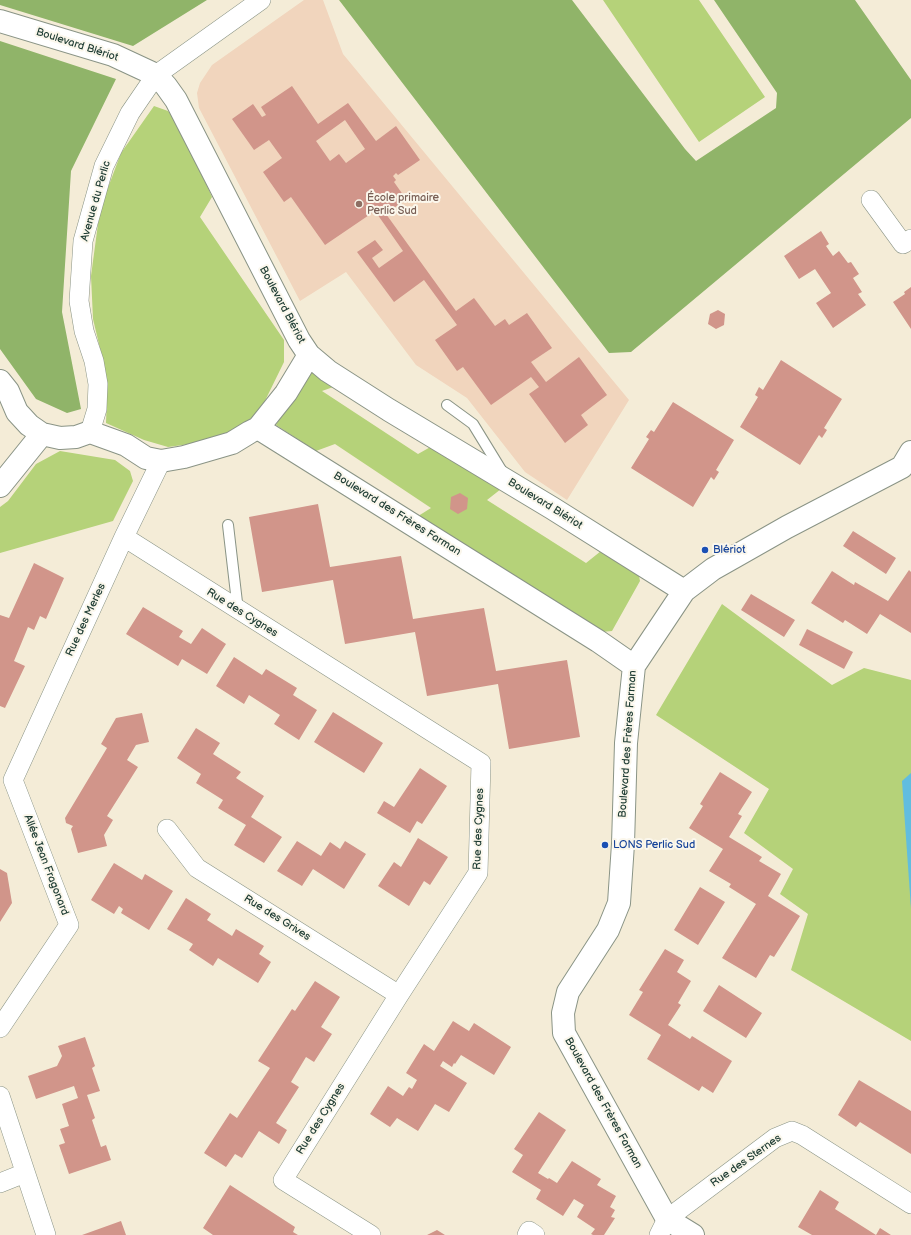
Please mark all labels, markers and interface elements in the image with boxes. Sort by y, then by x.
street label: Boulevard Blériot [34,25,120,65]
street label: Avenue du Perlic [78,159,114,243]
place label: École primaire Perlic Sud [367,191,439,217]
marker: École primaire Perlic Sud [354,199,364,209]
street label: Boulevard Blériot [256,264,308,346]
street label: Boulevard des Frères Farman [331,469,463,559]
street label: Boulevard Blériot [505,476,585,532]
place label: Blériot [713,543,746,557]
marker: Blériot [700,545,710,555]
street label: Rue des Merles [63,581,109,659]
street label: Rue des Cygnes [204,586,280,640]
street label: Boulevard des Frères Farman [616,670,640,818]
street label: Rue des Cygnes [471,788,487,870]
street label: Allée Jean Fragonard [21,813,71,917]
place label: LONS Perlic Sud [613,838,695,852]
marker: LONS Perlic Sud [600,840,610,850]
street label: Rue des Grives [241,892,313,944]
street label: Boulevard des Frères Farman [561,1035,645,1171]
street label: Rue des Cygnes [294,1081,348,1157]
street label: Rue des Sternes [708,1132,784,1190]

